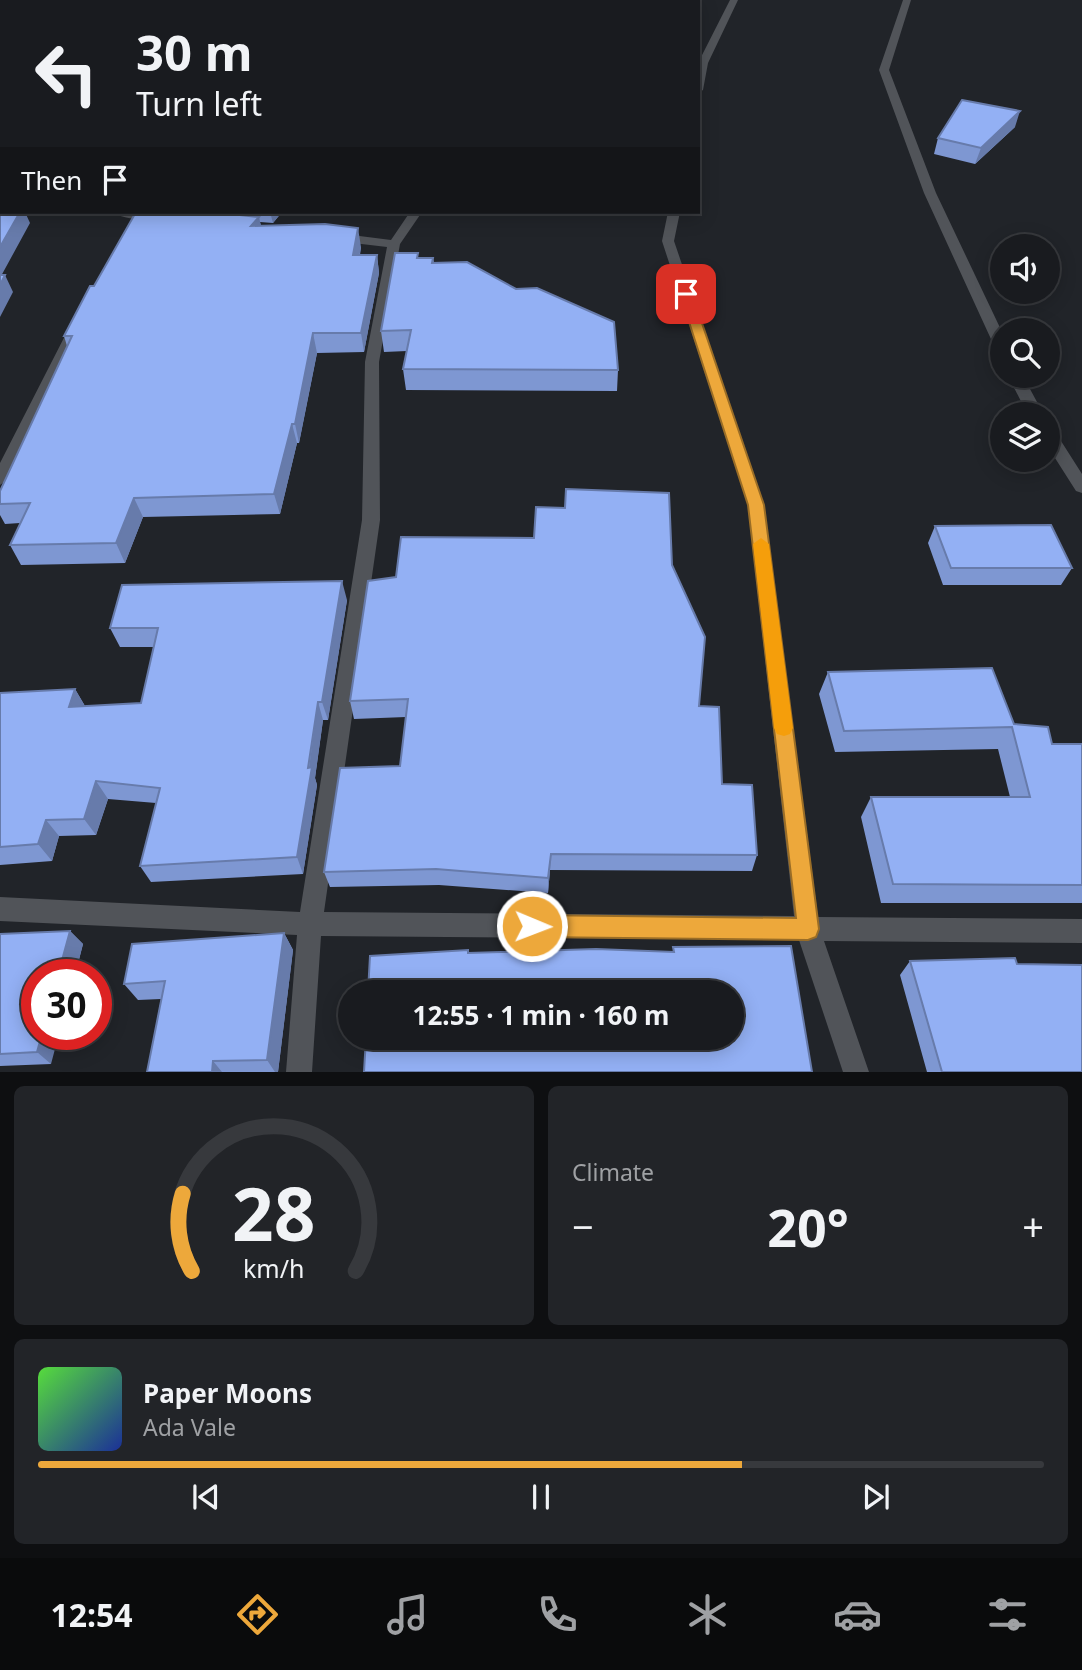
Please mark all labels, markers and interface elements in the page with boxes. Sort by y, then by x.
text: 30 m [136,19,253,85]
icon: left [21,28,112,119]
text: Turn left [136,82,262,125]
icon: arrive [96,161,134,199]
text: Then [21,162,82,198]
map controls [990,234,1060,472]
button: sound [990,234,1060,304]
pin [656,264,716,324]
icon: arrive [667,275,705,313]
button: search [990,318,1060,388]
button: layers [990,402,1060,472]
position arrow [495,889,569,963]
speed limit sign: 30 [21,959,112,1050]
text: 12:55 · 1 min · 160 m [413,997,669,1033]
text: Climate [572,1156,654,1188]
text: 28 [232,1164,316,1263]
text: 20° [767,1191,849,1262]
text: − [572,1200,594,1252]
text: + [1022,1200,1044,1252]
text: km/h [243,1251,305,1285]
text: Paper Moons [143,1375,312,1411]
text: Ada Vale [143,1411,236,1443]
icon: previous [187,1478,225,1516]
icon: pause [522,1478,560,1516]
icon: next [857,1478,895,1516]
icon: directions [233,1590,282,1639]
icon: music [383,1590,432,1639]
icon: phone [533,1590,582,1639]
icon: climate [683,1590,732,1639]
icon: car [833,1590,882,1639]
icon: filters [983,1590,1032,1639]
text: 12:54 [50,1593,133,1636]

